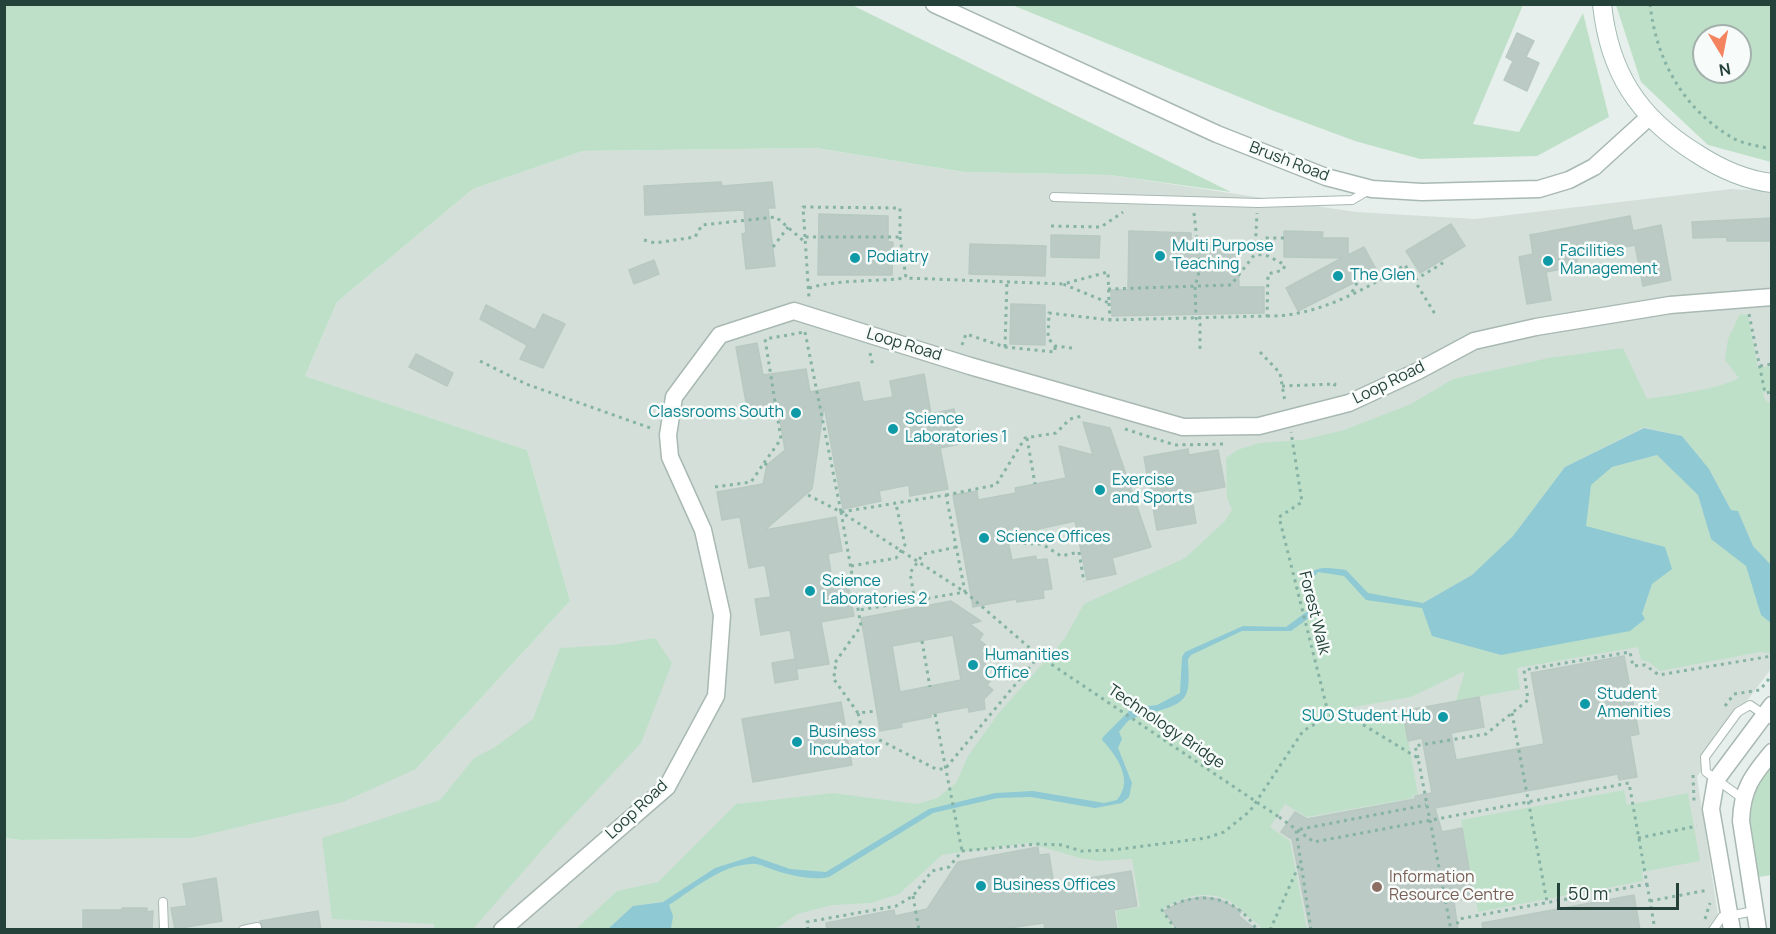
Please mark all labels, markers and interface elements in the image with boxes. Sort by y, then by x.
north arrow [1692,24,1752,84]
text: N [1717,58,1732,82]
street label: Brush Road [1246,138,1332,186]
place label: Multi Purpose Teaching [1172,237,1274,275]
place label: Facilities Management [1560,242,1658,280]
place label: Podiatry [867,248,929,268]
marker: Multi Purpose Teaching [1153,249,1167,263]
marker: Podiatry [848,251,862,265]
marker: Facilities Management [1541,254,1555,268]
place label: The Glen [1350,266,1415,286]
marker: The Glen [1331,269,1345,283]
street label: Loop Road [864,324,944,366]
street label: Loop Road [1350,357,1428,409]
place label: Classrooms South [649,403,784,423]
marker: Classrooms South [789,406,803,420]
place label: Science Laboratories 1 [905,410,1008,448]
marker: Science Laboratories 1 [886,422,900,436]
place label: Exercise and Sports [1112,471,1192,509]
marker: Exercise and Sports [1093,483,1107,497]
place label: Science Offices [996,528,1110,548]
marker: Science Offices [977,531,991,545]
street label: Forest Walk [1294,569,1334,657]
place label: Science Laboratories 2 [822,572,927,610]
marker: Science Laboratories 2 [803,584,817,598]
place label: Humanities Office [985,646,1069,684]
marker: Humanities Office [966,658,980,672]
street label: Technology Bridge [1104,681,1228,773]
place label: Student Amenities [1597,685,1671,723]
marker: Student Amenities [1578,697,1592,711]
place label: SUO Student Hub [1302,707,1431,727]
marker: SUO Student Hub [1436,710,1450,724]
place label: Business Incubator [809,723,880,761]
marker: Business Incubator [790,735,804,749]
street label: Loop Road [602,776,672,844]
place label: Information Resource Centre [1389,868,1514,906]
scale bar [1560,871,1682,909]
place label: Business Offices [993,876,1116,896]
marker: Business Offices [974,879,988,893]
marker: Information Resource Centre [1370,880,1384,894]
text: 50 m [1568,881,1608,905]

